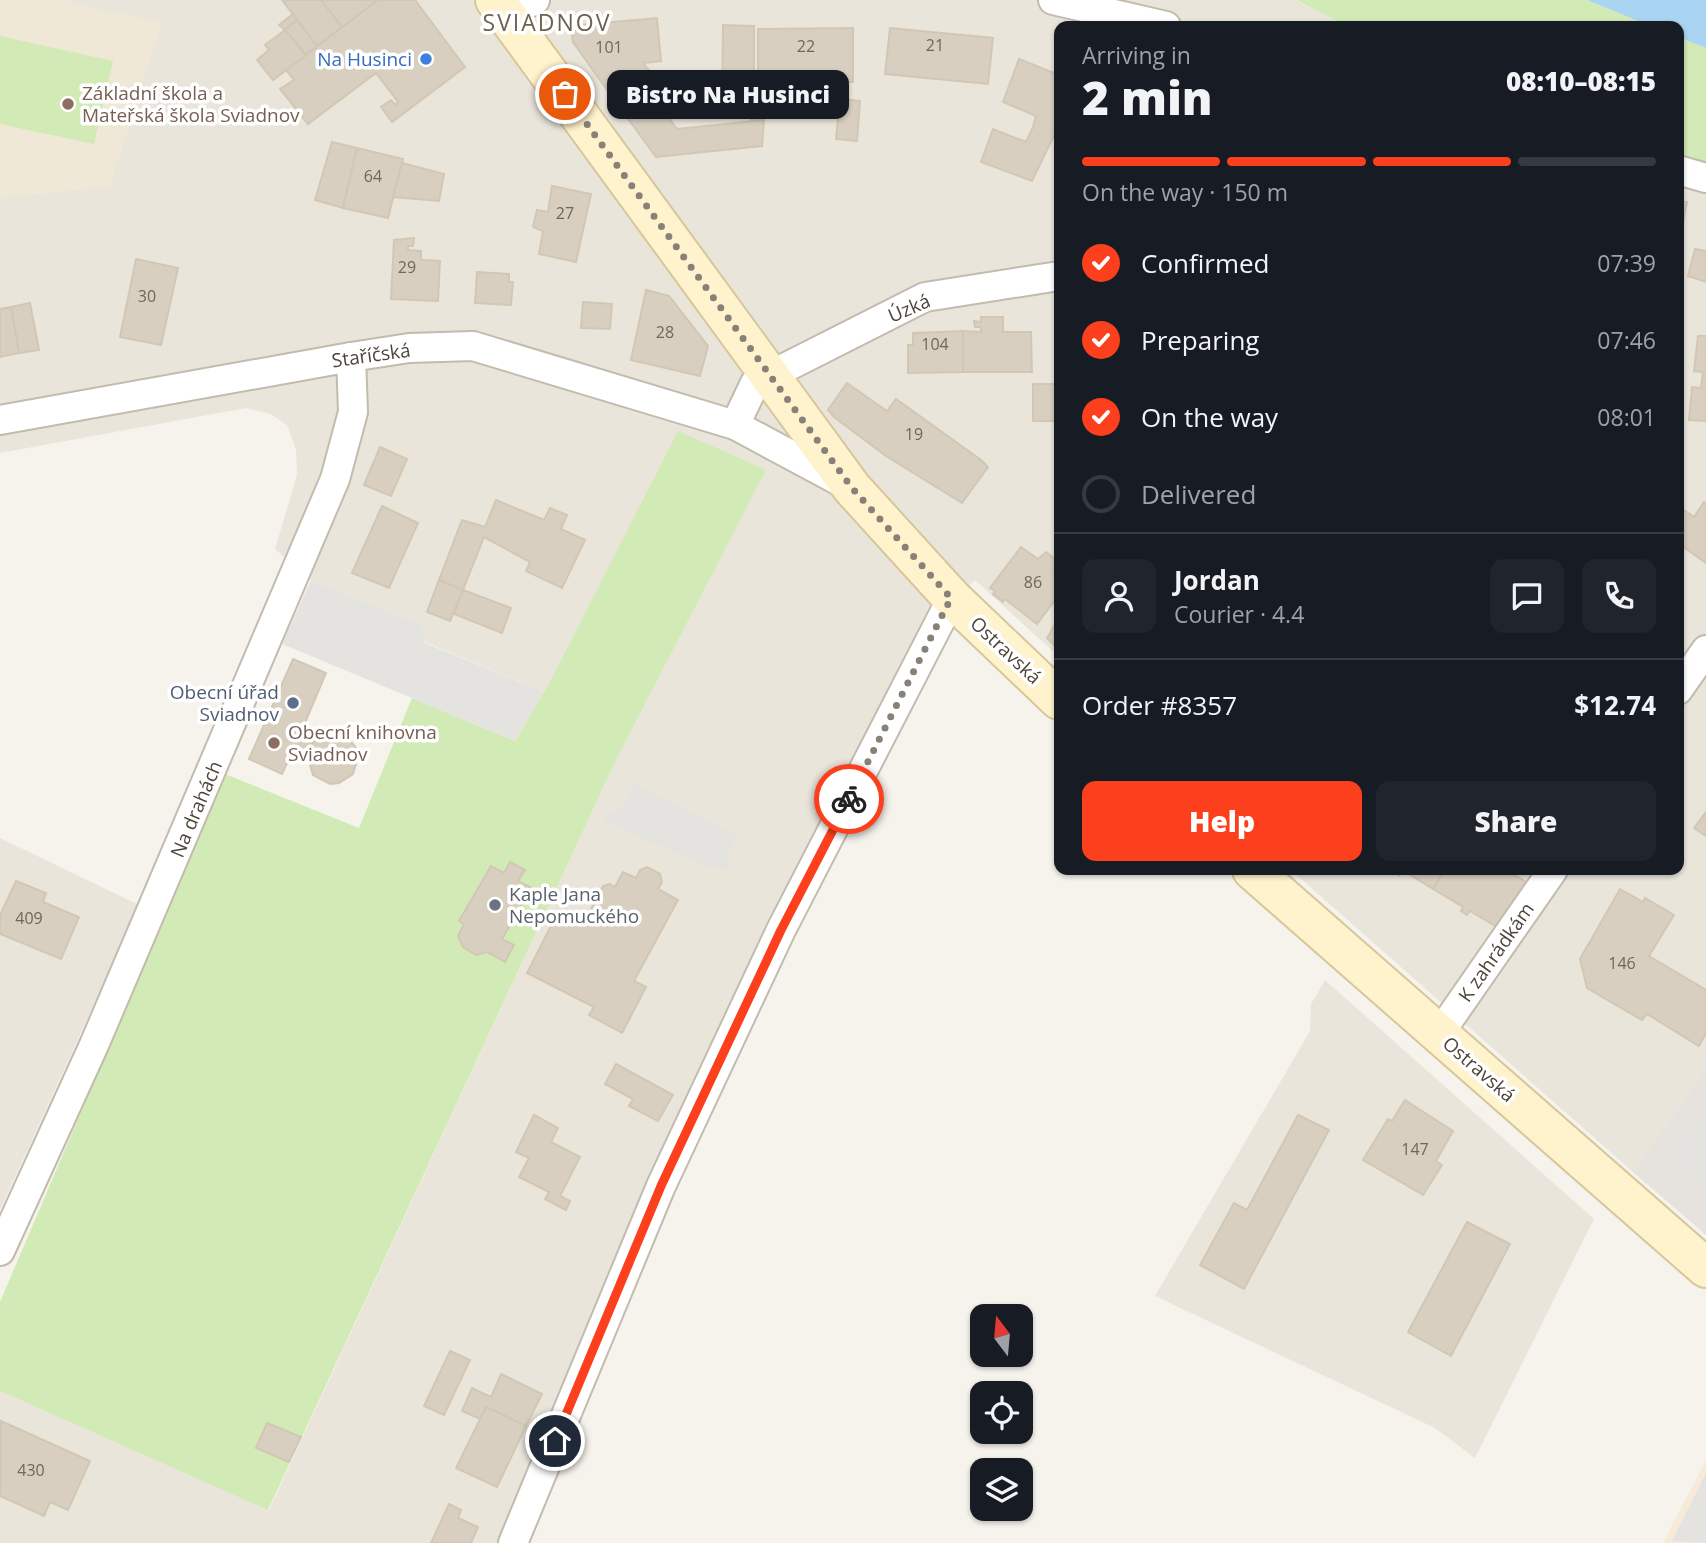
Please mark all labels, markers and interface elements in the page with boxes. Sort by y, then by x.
district label: SVIADNOV [483,6,611,38]
house number: 21 [926,34,944,56]
house number: 22 [797,35,815,57]
house number: 101 [595,36,623,58]
text: Arriving in [1082,39,1191,71]
place label: Na Husinci [317,46,412,72]
marker: Na Husinci [418,51,434,67]
text: 08:10–08:15 [1506,63,1656,99]
pin [535,64,595,124]
text: 2 min [1082,66,1213,128]
callout: Bistro Na Husinci [607,70,848,119]
icon: bag [546,75,584,113]
text: Bistro Na Husinci [626,78,830,110]
place label: Základní škola a Mateřská škola Sviadnov [82,80,300,128]
marker: Základní škola a Mateřská škola Sviadnov [60,96,76,112]
house number: 64 [364,165,382,187]
text: On the way · 150 m [1082,176,1288,208]
house number: 27 [556,202,574,224]
icon: check [1082,244,1120,282]
text: Confirmed [1141,245,1269,281]
text: 07:39 [1597,247,1656,279]
house number: 29 [398,256,416,278]
house number: 30 [138,285,156,307]
street label: Úzká [884,288,934,328]
house number: 28 [656,321,674,343]
icon: check [1082,321,1120,359]
text: Preparing [1141,322,1259,358]
text: 07:46 [1597,324,1656,356]
house number: 104 [921,333,949,355]
street label: Staříčská [330,337,412,373]
icon: check [1082,398,1120,436]
text: On the way [1141,399,1278,435]
text: 08:01 [1597,401,1656,433]
house number: 19 [905,423,923,445]
text: Delivered [1141,476,1256,512]
button: person [1082,559,1156,633]
button: chat [1490,559,1564,633]
button: phone [1582,559,1656,633]
text: Jordan [1174,562,1260,598]
house number: 86 [1024,571,1042,593]
text: Courier · 4.4 [1174,598,1304,630]
street label: Ostravská [965,610,1047,690]
place label: Obecní úřad Sviadnov [170,679,280,727]
text: Order #8357 [1082,687,1237,723]
text: $12.74 [1574,687,1656,723]
marker: Obecní úřad Sviadnov [285,695,301,711]
place label: Obecní knihovna Sviadnov [288,719,437,767]
marker: Obecní knihovna Sviadnov [266,735,282,751]
street label: Na drahách [164,757,228,861]
courier [814,764,884,834]
icon: bike [830,780,868,818]
button: Help [1082,781,1362,861]
button: Share [1376,781,1656,861]
place label: Kaple Jana Nepomuckého [509,881,639,929]
marker: Kaple Jana Nepomuckého [487,897,503,913]
street label: K zahrádkám [1452,897,1540,1007]
house number: 409 [15,907,43,929]
house number: 146 [1608,952,1636,974]
street label: Ostravská [1437,1030,1521,1108]
house number: 147 [1401,1138,1429,1160]
north arrow [970,1304,1032,1367]
map controls [970,1304,1033,1521]
button: locate [970,1381,1033,1444]
pin [525,1411,585,1471]
icon: home [536,1422,574,1460]
button: layers [970,1458,1033,1521]
house number: 430 [17,1459,45,1481]

